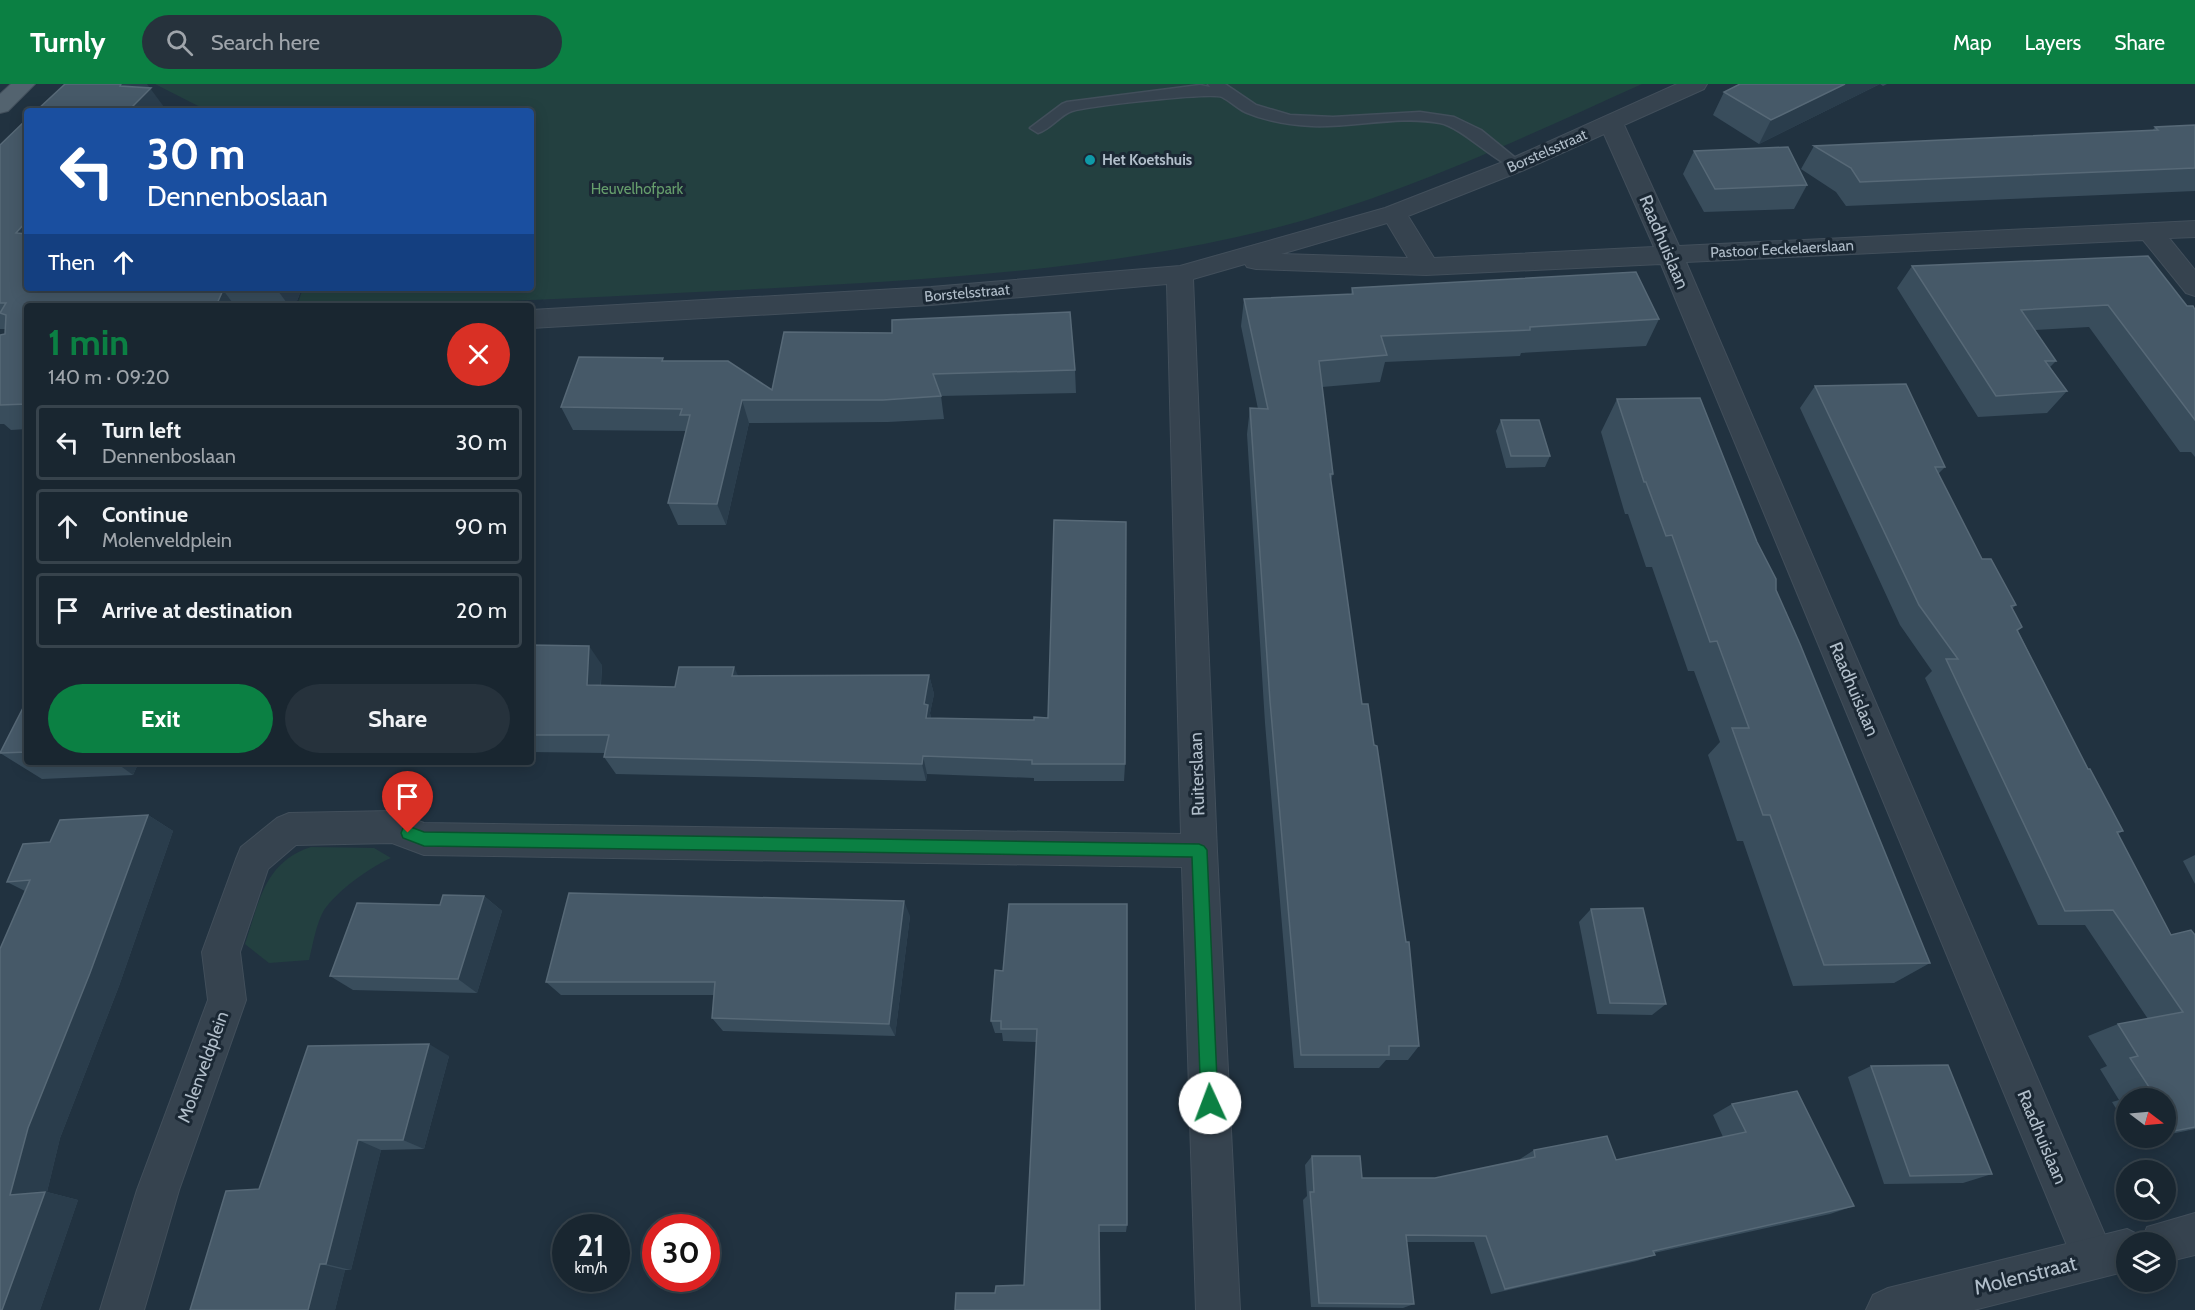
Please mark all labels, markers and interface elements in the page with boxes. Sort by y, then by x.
search box [142,15,562,69]
text: Turnly [30,25,106,59]
icon: search [163,26,196,59]
text: Search here [211,29,320,56]
text: Map [1953,30,1992,55]
text: Layers [2025,30,2081,55]
text: Share [2114,30,2165,55]
street label: Borstelsstraat [1504,125,1590,177]
text: 30 m [147,128,245,180]
icon: left [48,132,126,210]
place label: Het Koetshuis [1102,151,1192,169]
marker: Het Koetshuis [1083,153,1097,167]
text: Dennenboslaan [147,180,328,213]
park label: Heuvelhofpark [591,180,684,198]
street label: Raadhuislaan [1634,192,1694,292]
street label: Pastoor Eeckelaerslaan [1710,236,1854,262]
icon: ahead [107,246,140,279]
text: Then [48,249,95,276]
street label: Borstelsstraat [923,280,1011,306]
text: 1 min [48,320,129,364]
button: close [447,323,510,386]
text: 140 m · 09:20 [48,365,170,389]
text: Turn left [102,417,181,444]
icon: left [51,426,84,459]
text: 30 m [455,429,507,456]
text: Dennenboslaan [102,444,236,468]
text: Continue [102,501,188,528]
icon: ahead [51,510,84,543]
text: 90 m [455,513,507,540]
text: Molenveldplein [102,528,232,552]
icon: arrive [51,594,84,627]
text: Arrive at destination [102,597,292,624]
text: 20 m [456,597,507,624]
street label: Raadhuislaan [1824,639,1884,739]
button: Exit [48,684,273,753]
button: Share [285,684,510,753]
street label: Ruiterslaan [1185,732,1209,816]
pin [382,771,433,833]
icon: arrive [391,780,424,813]
street label: Molenveldplein [173,1008,233,1126]
position arrow [1178,1071,1242,1135]
street label: Raadhuislaan [2012,1087,2072,1187]
north arrow [2116,1088,2176,1148]
map controls [2116,1088,2176,1292]
button: search [2116,1160,2176,1220]
speed limit sign: 30 [642,1214,720,1292]
text: 21 [578,1227,604,1264]
button: layers [2116,1232,2176,1292]
street label: Molenstraat [1971,1250,2079,1300]
text: km/h [575,1259,607,1277]

